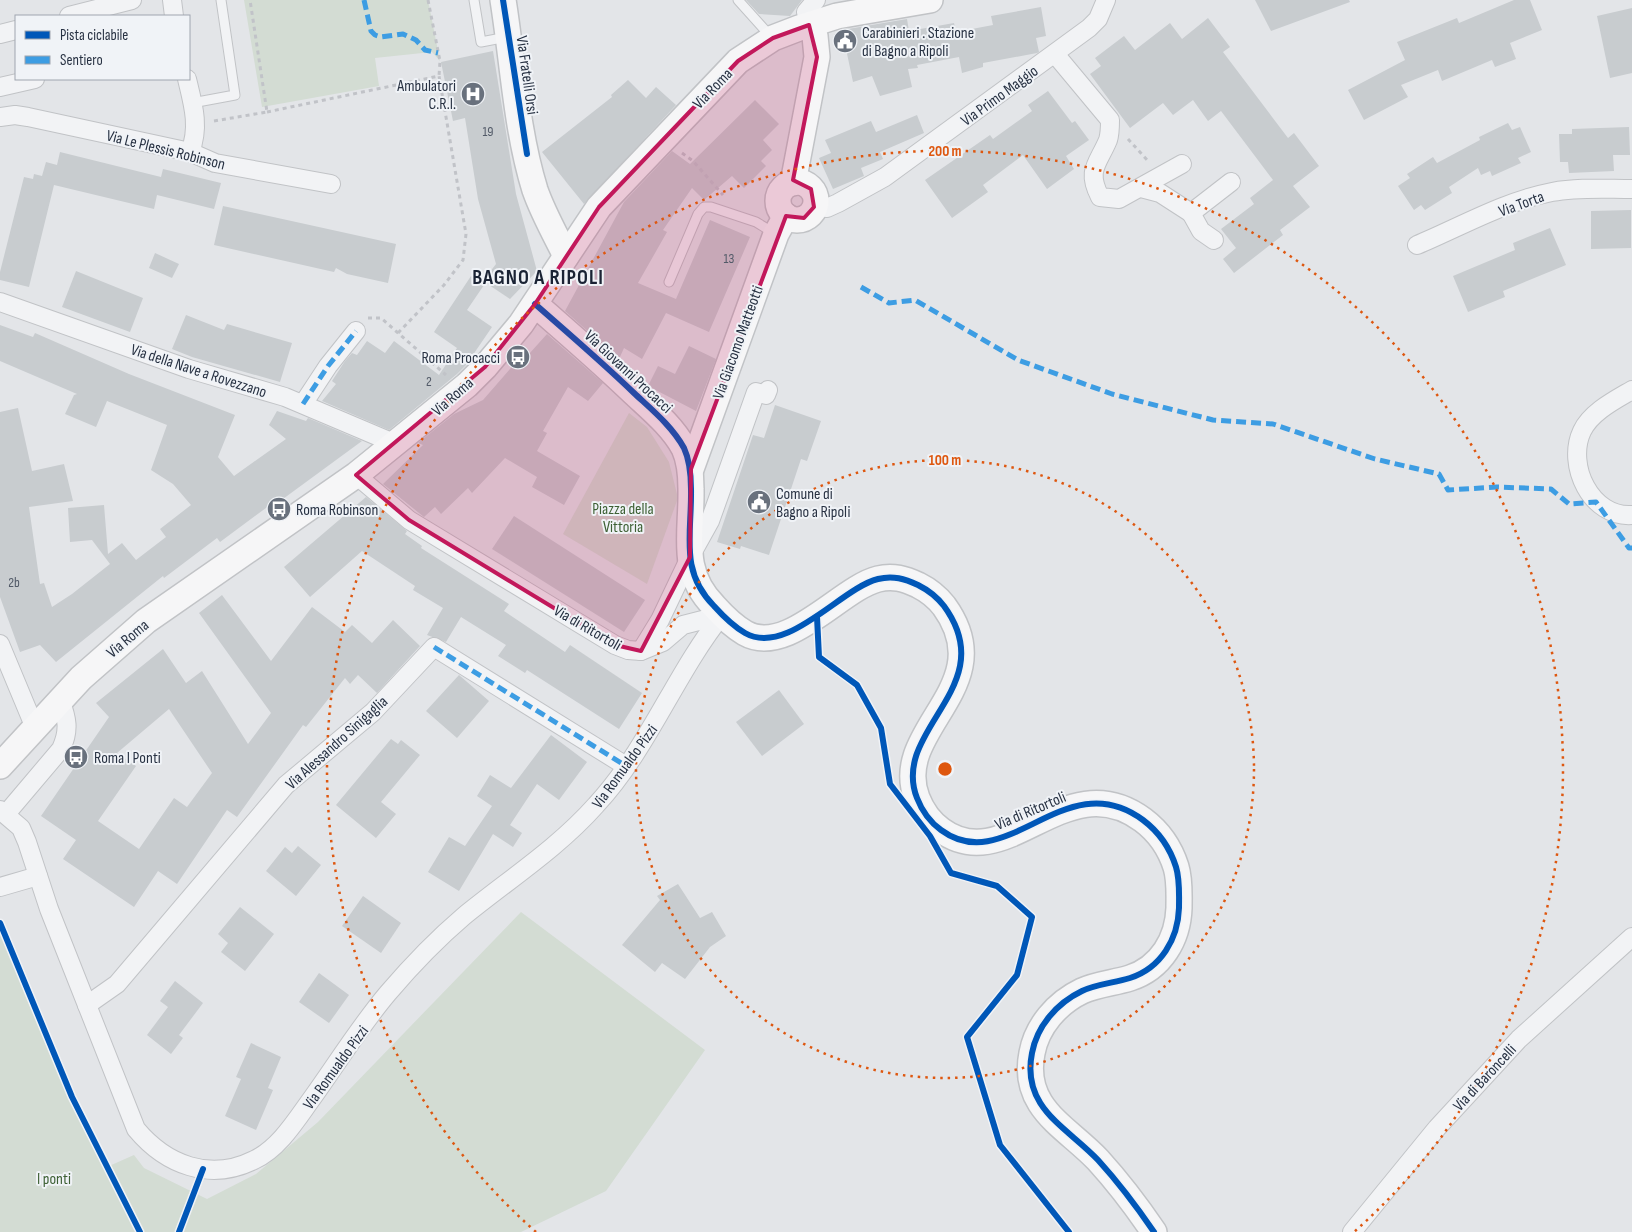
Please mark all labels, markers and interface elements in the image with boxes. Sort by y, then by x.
legend [15,15,190,80]
place label: Carabinieri . Stazione di Bagno a Ripoli [862,24,974,61]
text: Pista ciclabile [60,26,128,45]
public building icon: Carabinieri . Stazione di Bagno a Ripoli [832,28,858,54]
street label: Via Fratelli Orsi [512,35,541,116]
text: Sentiero [60,51,103,70]
street label: Via Primo Maggio [958,62,1042,131]
street label: Via Roma [689,65,737,113]
place label: Ambulatori C.R.I. [396,77,456,114]
hospital icon: Ambulatori C.R.I. [460,81,486,107]
house number: 19 [482,123,494,140]
street label: Via Le Plessis Robinson [104,126,227,174]
text: 200 m [928,142,962,161]
street label: Via Torta [1496,187,1547,221]
house number: 13 [724,250,735,267]
district label: BAGNO A RIPOLI [472,265,604,290]
street label: Via Giacomo Matteotti [709,283,768,402]
street label: Via Giovanni Procacci [580,326,676,418]
street label: Via della Nave a Rovezzano [128,340,269,402]
bus stop icon: Roma Procacci [505,344,531,370]
place label: Roma Procacci [421,349,500,368]
house number: 2 [426,373,432,390]
street label: Via Roma [428,374,478,420]
text: 100 m [929,451,961,470]
place label: Comune di Bagno a Ripoli [776,485,850,522]
public building icon: Comune di Bagno a Ripoli [746,489,772,515]
bus stop icon: Roma Robinson [266,496,292,522]
park label: Piazza della Vittoria [592,500,654,537]
place label: Roma Robinson [296,501,378,520]
house number: 2b [8,574,20,591]
street label: Via di Ritortoli [550,601,625,655]
street label: Via Roma [103,616,153,662]
street label: Via Alessandro Sinigaglia [282,692,392,794]
street label: Via Romualdo Pizzi [588,721,662,812]
bus stop icon: Roma I Ponti [63,744,89,770]
place label: Roma I Ponti [94,749,161,768]
centre of rings [936,760,954,778]
street label: Via di Ritortoli [992,788,1069,835]
street label: Via Romualdo Pizzi [299,1022,373,1113]
street label: Via di Baroncelli [1449,1041,1521,1115]
park label: I ponti [37,1170,71,1189]

